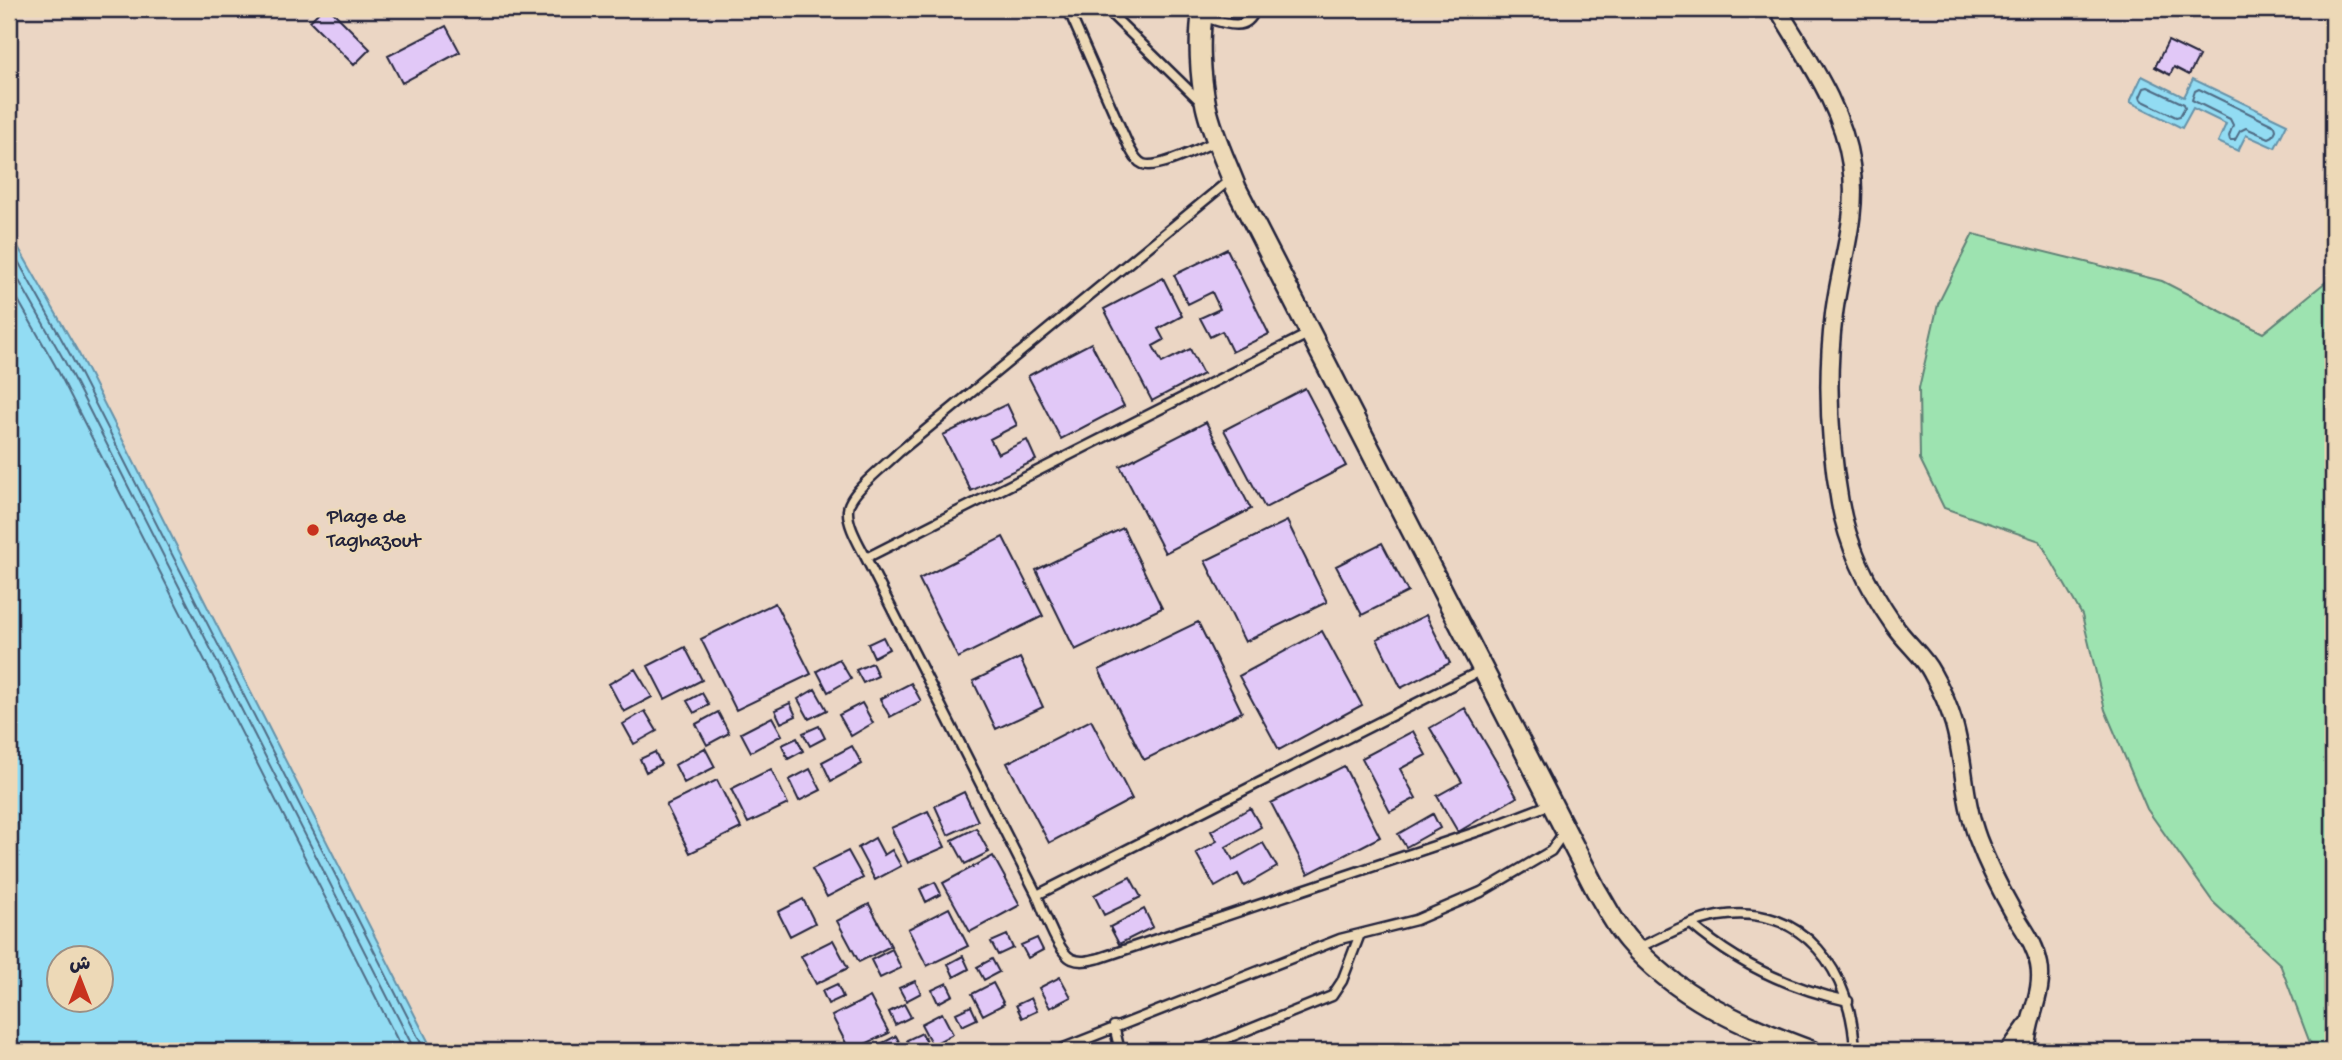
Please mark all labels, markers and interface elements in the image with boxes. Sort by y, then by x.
place label: Plage de Taghazout [326,506,423,555]
marker: Plage de Taghazout [305,522,321,538]
north arrow [46,944,116,1014]
text: ش [70,954,91,977]

